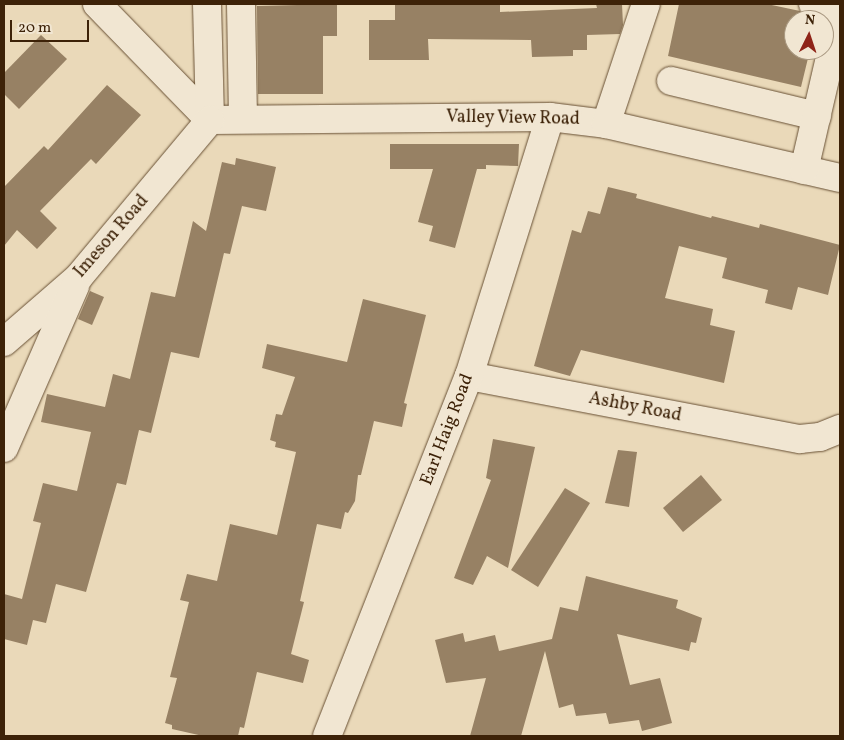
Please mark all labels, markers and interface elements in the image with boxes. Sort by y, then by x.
scale bar [12,10,91,42]
north arrow [784,10,834,60]
text: N [804,11,816,30]
text: 20 m [18,18,51,39]
street label: Valley View Road [445,107,581,131]
street label: Imeson Road [70,191,154,283]
street label: Earl Haig Road [417,371,479,489]
street label: Ashby Road [586,388,684,428]

